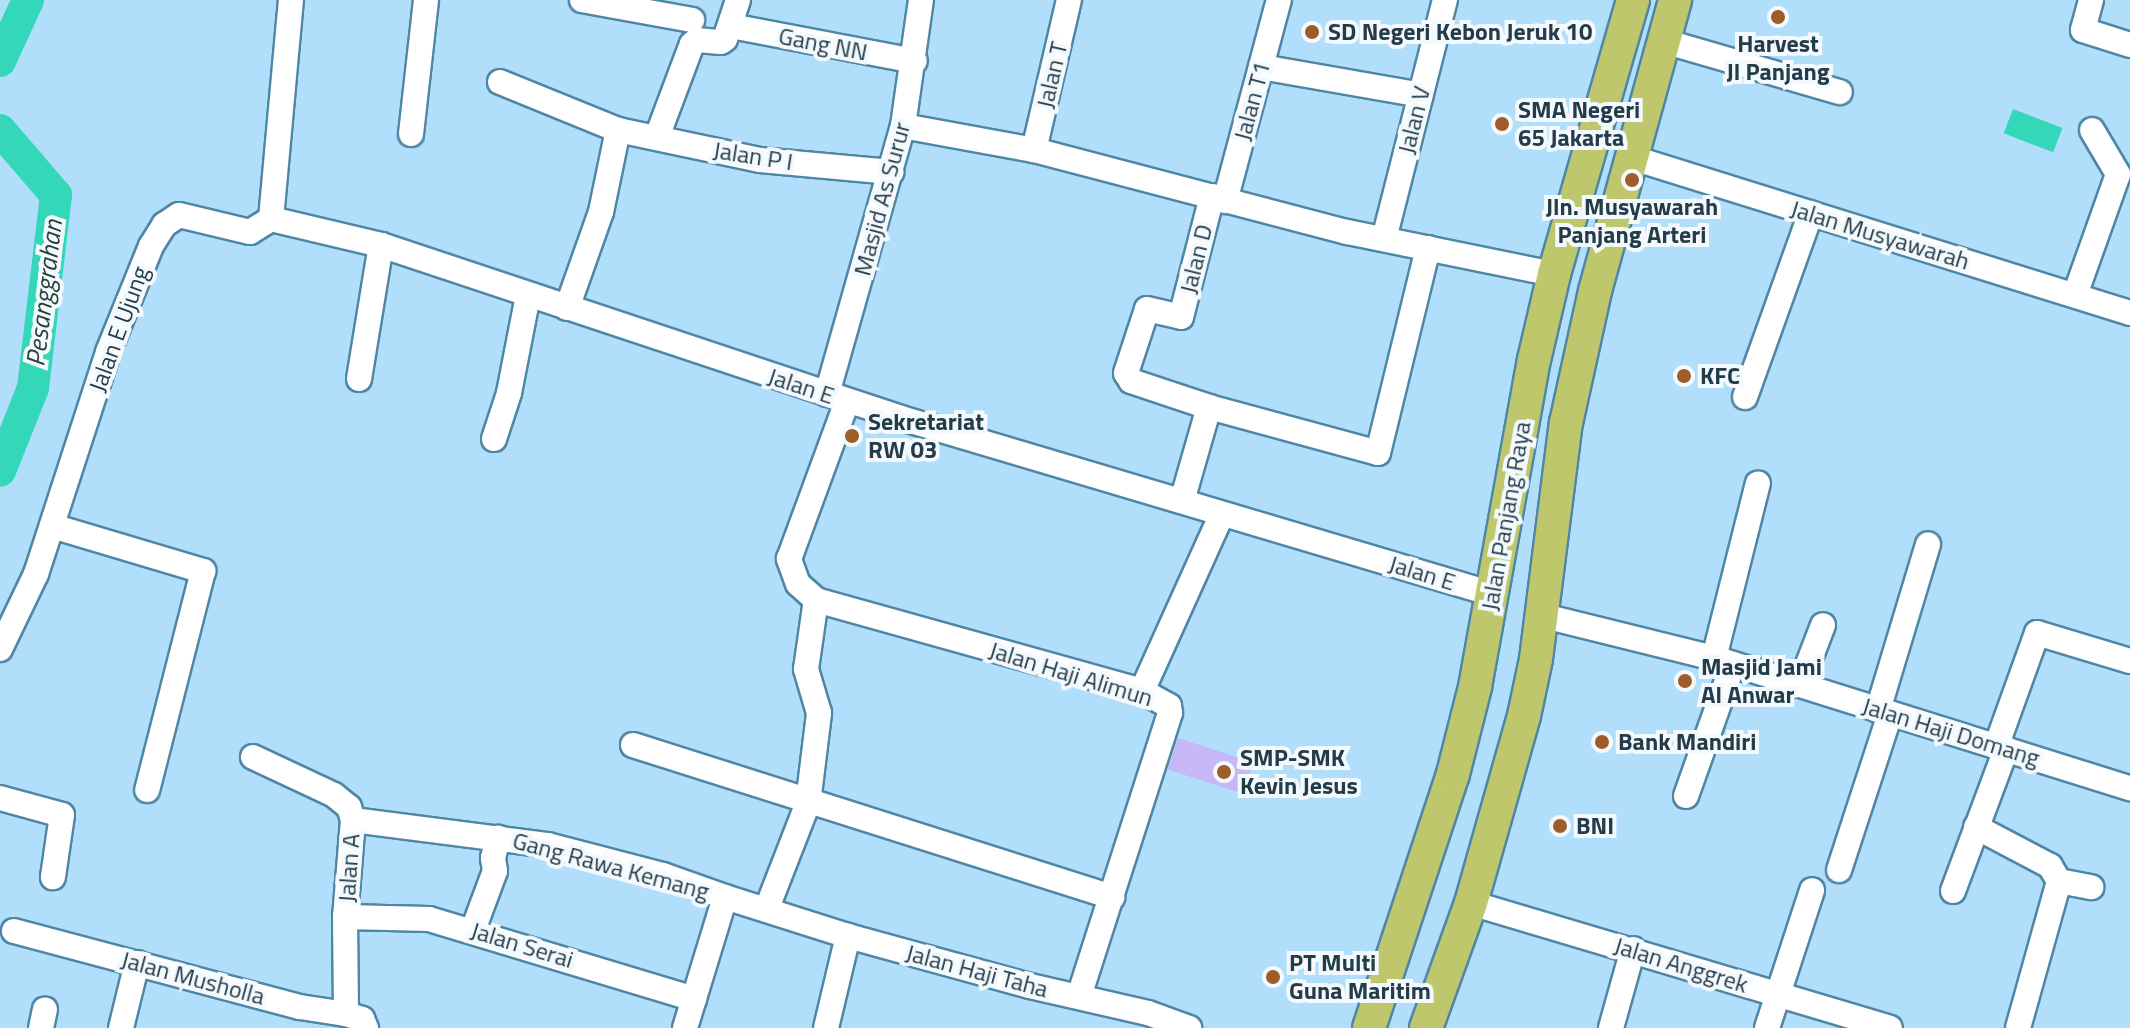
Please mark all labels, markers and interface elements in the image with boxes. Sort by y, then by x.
marker: Harvest Jl Panjang [1769,8,1787,26]
place label: SD Negeri Kebon Jeruk 10 [1328,18,1592,46]
street label: Gang NN [776,21,870,67]
marker: SD Negeri Kebon Jeruk 10 [1303,23,1321,41]
place label: Harvest Jl Panjang [1726,30,1830,86]
street label: Jalan T [1030,39,1074,111]
street label: Jalan T1 [1228,58,1276,144]
street label: Jalan V [1392,83,1436,157]
place label: SMA Negeri 65 Jakarta [1518,96,1640,152]
marker: SMA Negeri 65 Jakarta [1493,115,1511,133]
street label: Masjid As Surur [848,119,916,279]
street label: Jalan P I [711,136,795,176]
marker: Jln. Musyawarah Panjang Arteri [1623,171,1641,189]
place label: Jln. Musyawarah Panjang Arteri [1546,193,1718,249]
street label: Jalan Musyawarah [1787,194,1973,276]
water label: Pesanggrahan [20,218,68,368]
street label: Jalan D [1174,221,1218,297]
street label: Jalan E Ujung [83,262,155,396]
street label: Jalan E [764,362,838,410]
place label: KFC [1700,362,1740,390]
marker: KFC [1675,367,1693,385]
place label: Sekretariat RW 03 [868,408,984,464]
street label: Jalan Panjang Raya [1475,419,1537,613]
marker: Sekretariat RW 03 [843,427,861,445]
street label: Jalan E [1385,549,1459,597]
street label: Jalan Haji Alimun [986,635,1156,713]
place label: Masjid Jami Al Anwar [1701,653,1822,709]
marker: Masjid Jami Al Anwar [1676,672,1694,690]
street label: Jalan Haji Domang [1859,691,2043,773]
place label: Bank Mandiri [1618,728,1756,756]
marker: Bank Mandiri [1593,733,1611,751]
place label: SMP-SMK Kevin Jesus [1240,744,1358,800]
marker: SMP-SMK Kevin Jesus [1215,763,1233,781]
place label: BNI [1576,812,1614,840]
marker: BNI [1551,817,1569,835]
street label: Gang Rawa Kemang [510,826,712,906]
street label: Jalan A [332,833,366,903]
street label: Jalan Serai [467,916,577,974]
street label: Jalan Anggrek [1611,931,1751,999]
street label: Jalan Haji Taha [903,938,1051,1004]
street label: Jalan Musholla [118,945,268,1011]
place label: PT Multi Guna Maritim [1289,949,1431,1005]
marker: PT Multi Guna Maritim [1264,968,1282,986]

